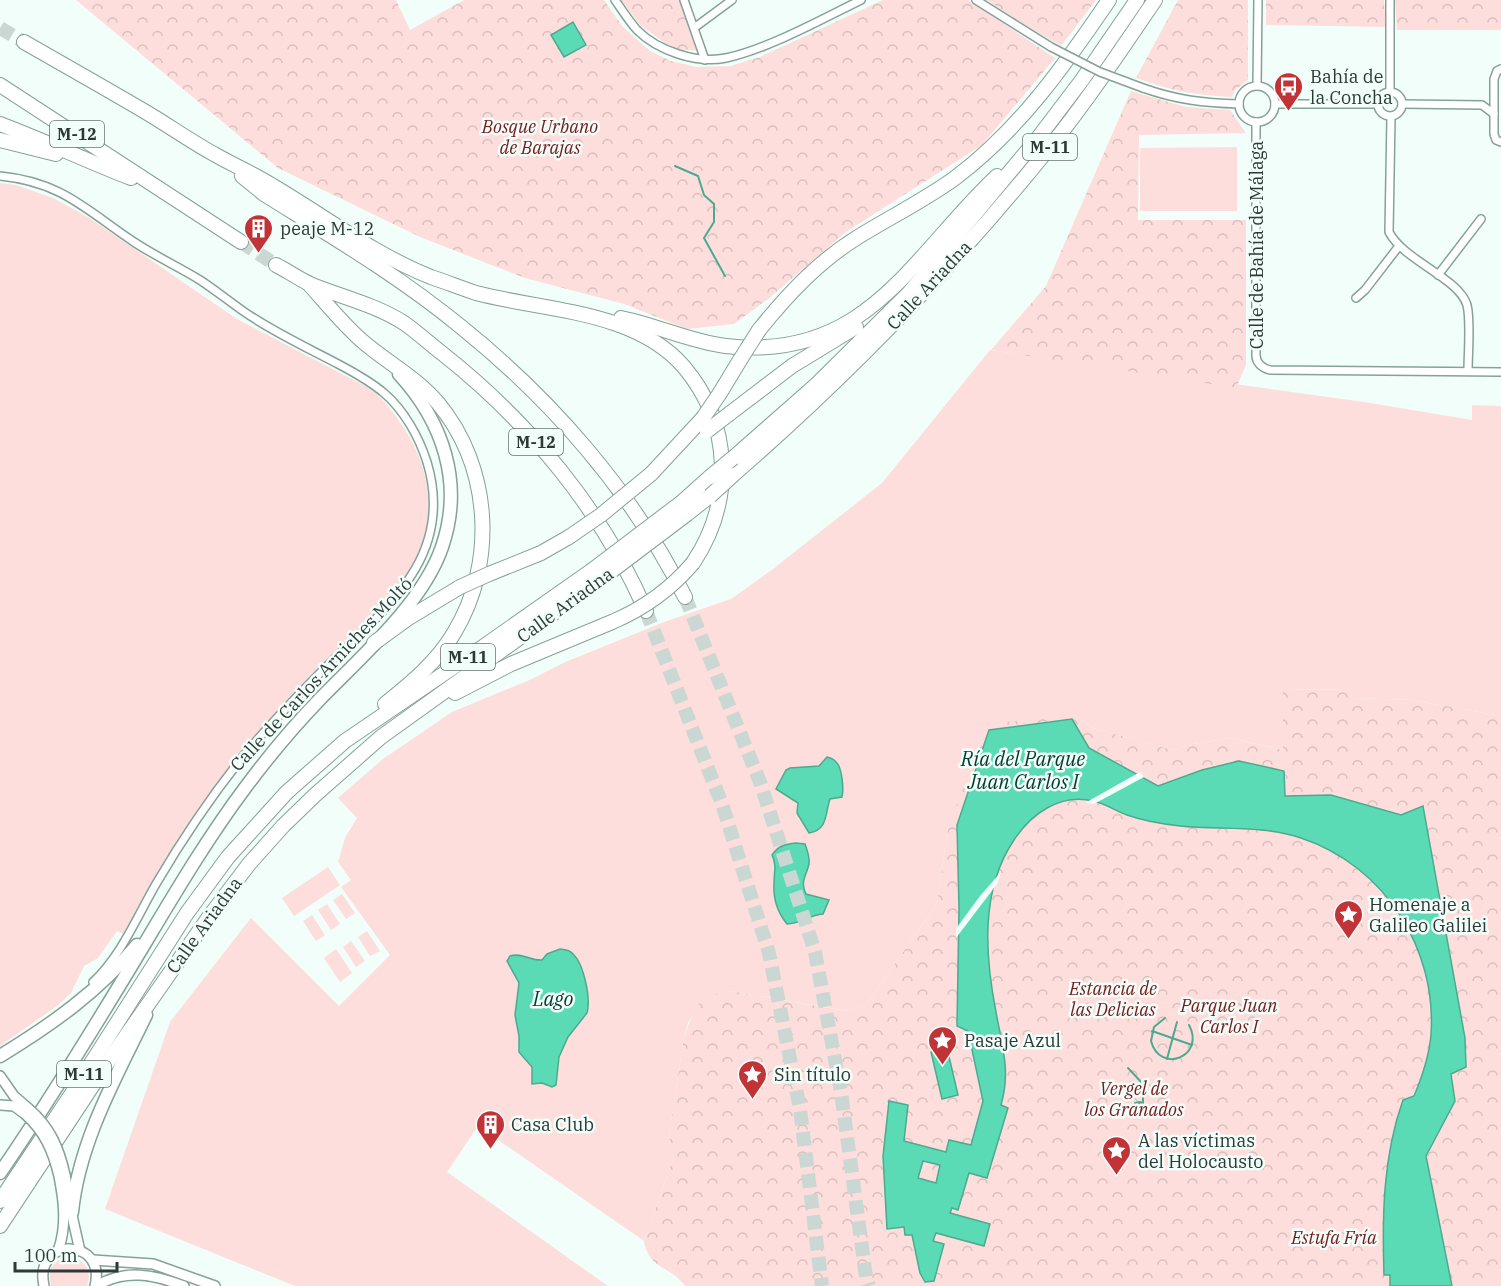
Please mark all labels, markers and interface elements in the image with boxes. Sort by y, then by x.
place label: Bahía de la Concha [1310,65,1393,109]
bus stop icon: Bahía de la Concha [1273,70,1305,112]
park label: Bosque Urbano de Barajas [481,115,598,159]
road number: M-12 [50,121,104,147]
road number: M-11 [1023,134,1077,160]
street label: Calle de Bahía de Málaga [1245,141,1268,349]
building icon: peaje M-12 [243,212,275,254]
place label: peaje M-12 [280,217,375,240]
street label: Calle Ariadna [882,235,976,335]
road number: M-12 [509,429,563,455]
street label: Calle Ariadna [512,562,618,648]
street label: Calle de Carlos Arniches Moltó [225,572,417,776]
road number: M-11 [441,644,495,670]
water label: Ría del Parque Juan Carlos I [960,745,1085,795]
street label: Calle Ariadna [161,872,247,978]
place label: Homenaje a Galileo Galilei [1369,893,1488,937]
place icon: Homenaje a Galileo Galilei [1332,898,1364,940]
park label: Estancia de las Delicias [1068,977,1157,1021]
water label: Lago [532,985,573,1012]
park label: Parque Juan Carlos I [1179,994,1278,1038]
place icon: Pasaje Azul [927,1024,959,1066]
place label: Pasaje Azul [964,1029,1061,1052]
place icon: Sin título [737,1058,769,1100]
road number: M-11 [57,1061,111,1087]
place label: Sin título [774,1063,851,1086]
park label: Vergel de los Granados [1084,1077,1184,1121]
building icon: Casa Club [474,1108,506,1150]
place label: Casa Club [511,1113,594,1136]
place label: A las víctimas del Holocausto [1138,1129,1264,1173]
place icon: A las víctimas del Holocausto [1101,1134,1133,1176]
park label: Estufa Fría [1290,1226,1377,1249]
scale bar [15,1235,117,1273]
text: 100 m [24,1244,78,1267]

